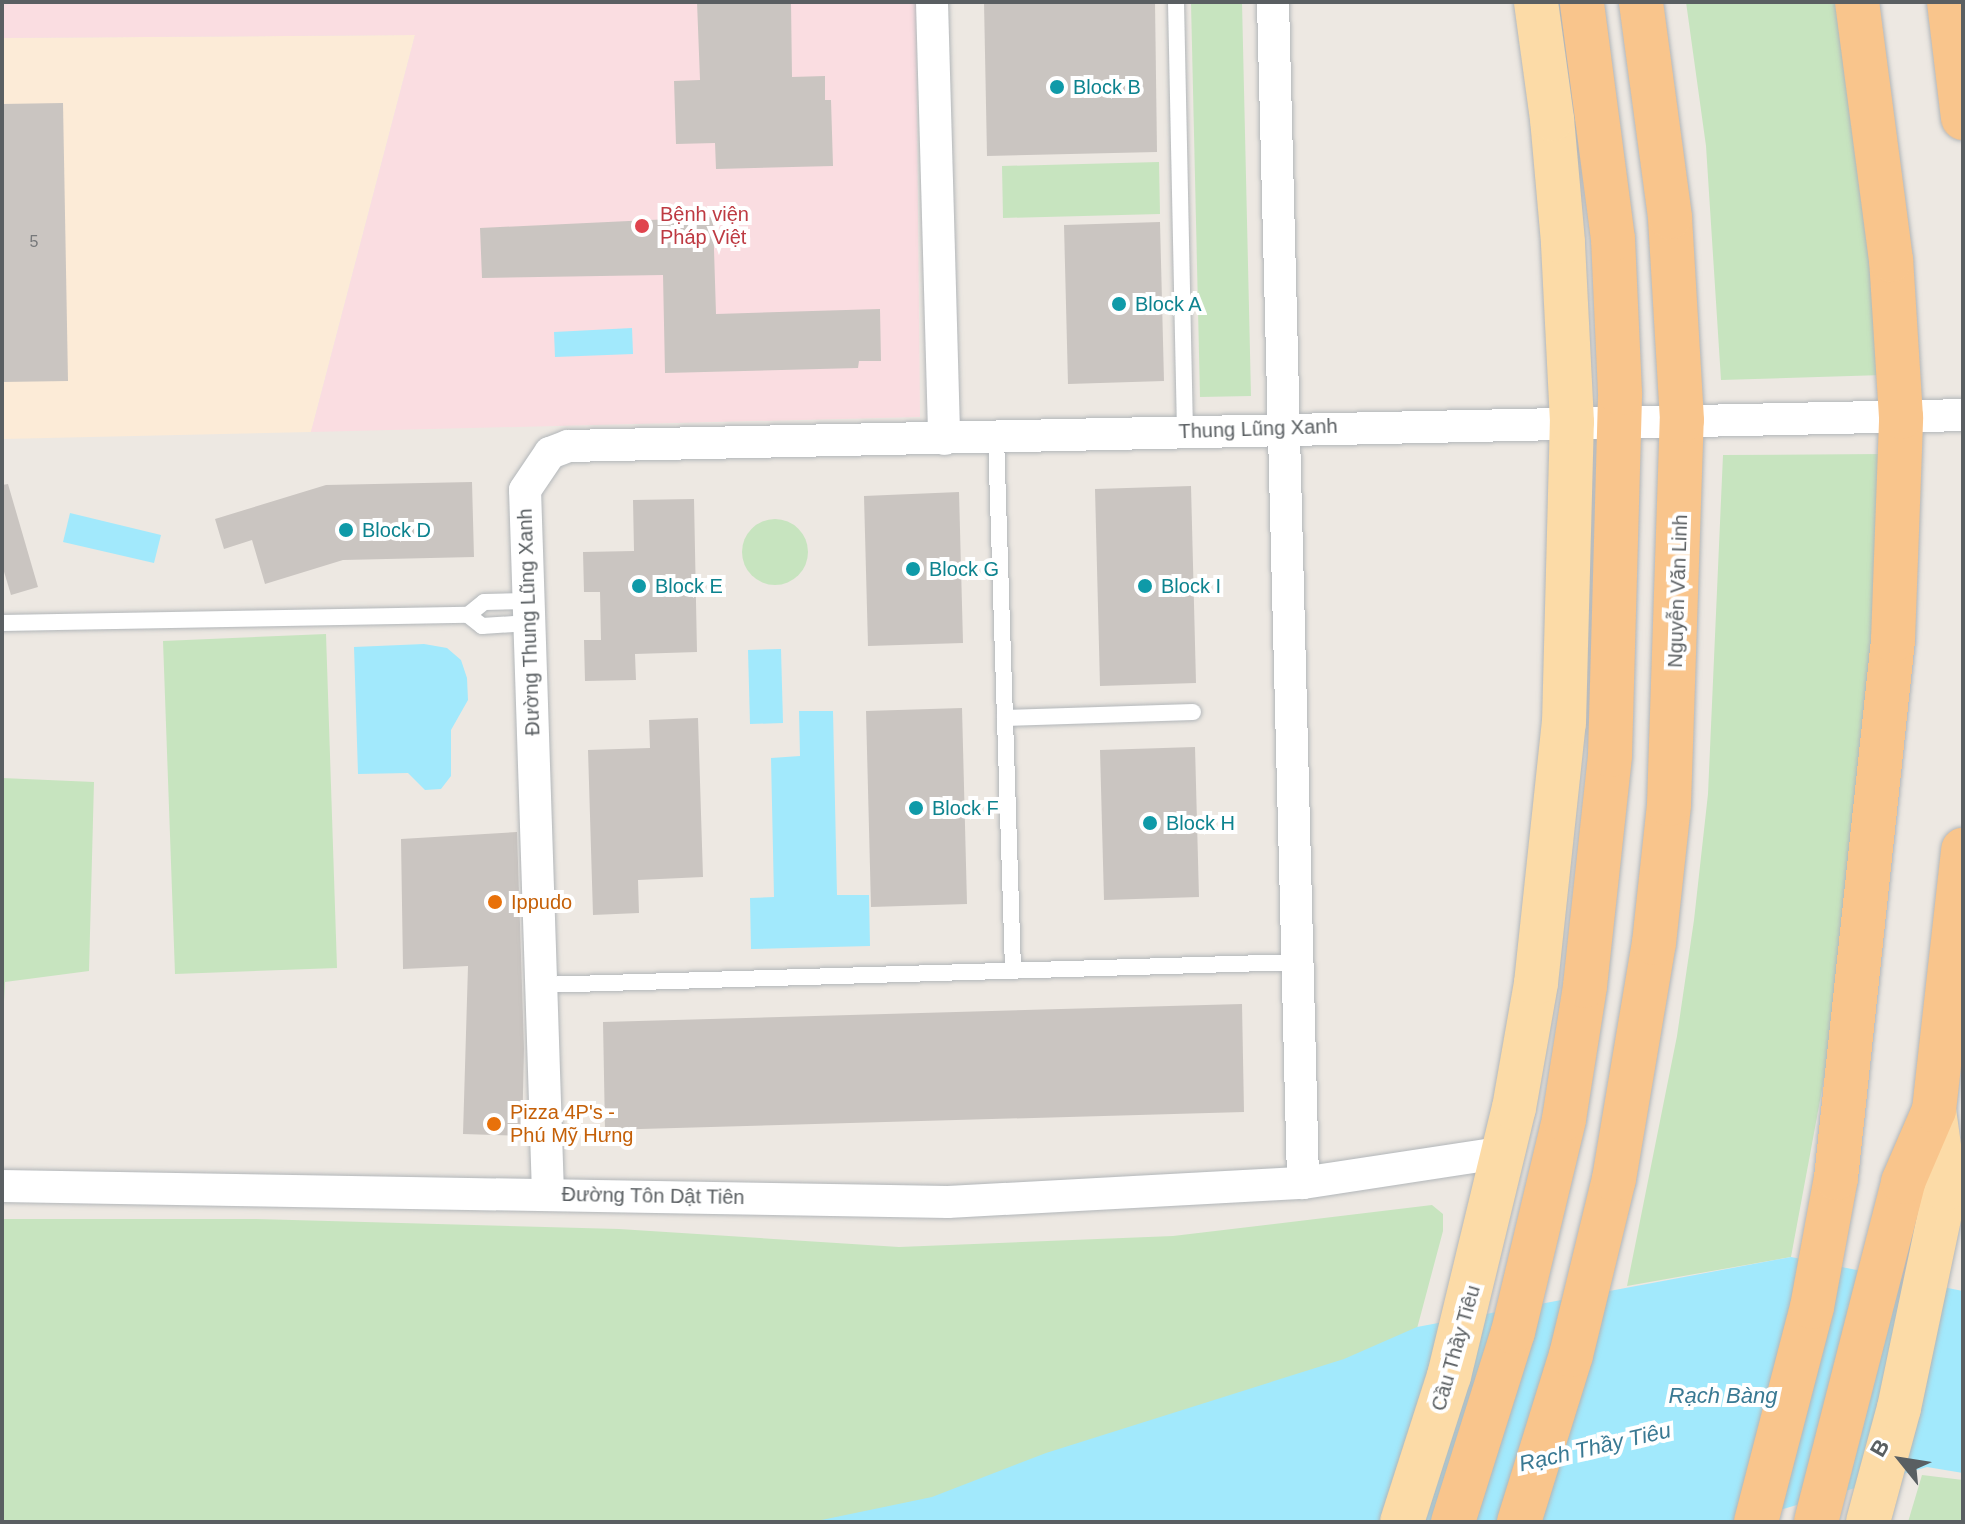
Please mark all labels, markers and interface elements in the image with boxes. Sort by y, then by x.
place label: Block B [1073,75,1141,99]
marker: Block B [1048,78,1066,96]
place label: Bệnh viện Pháp Việt [660,202,749,249]
marker: Bệnh viện Pháp Việt [631,215,653,237]
house number: 5 [30,232,38,252]
place label: Block A [1135,292,1203,316]
marker: Block A [1110,295,1128,313]
street label: Thung Lũng Xanh [1178,414,1338,444]
street label: Đường Thung Lũng Xanh [513,508,545,736]
street label: Nguyễn Văn Linh [1663,514,1693,668]
place label: Block D [362,518,431,542]
marker: Block D [337,521,355,539]
place label: Block G [929,557,999,581]
marker: Block G [904,560,922,578]
place label: Block E [655,574,723,598]
place label: Block I [1161,574,1221,598]
marker: Block E [630,577,648,595]
marker: Block I [1136,577,1154,595]
place label: Block F [932,796,999,820]
marker: Block F [907,799,925,817]
place label: Block H [1166,811,1235,835]
marker: Block H [1141,814,1159,832]
place label: Ippudo [511,890,572,914]
marker: Ippudo [486,893,504,911]
place label: Pizza 4P's - Phú Mỹ Hưng [510,1100,633,1147]
marker: Pizza 4P's - Phú Mỹ Hưng [485,1115,503,1133]
street label: Đường Tôn Dật Tiên [561,1182,745,1210]
street label: Cầu Thầy Tiêu [1426,1282,1486,1414]
water label: Rạch Bàng [1669,1383,1777,1409]
water label: Rạch Thầy Tiêu [1516,1417,1674,1477]
north arrow [1861,1420,1941,1500]
text: B [1865,1435,1895,1461]

